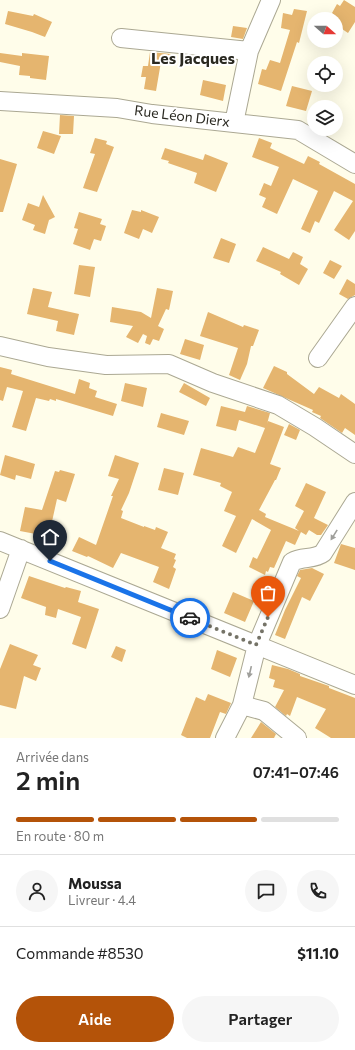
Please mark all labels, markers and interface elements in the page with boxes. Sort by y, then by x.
north arrow [307,12,343,48]
map controls [307,12,343,136]
district label: Les Jacques [151,48,235,67]
button: locate [307,56,343,92]
button: layers [307,100,343,136]
street label: Rue Léon Dierx [133,101,231,130]
pin [33,520,67,561]
icon: home [39,526,61,548]
one-way arrow [330,530,338,540]
pin [251,576,285,617]
icon: bag [257,582,279,604]
courier [170,598,210,638]
icon: car [179,607,201,629]
one-way arrow [247,666,253,678]
text: Arrivée dans [16,749,89,765]
text: 07:41–07:46 [253,763,339,781]
text: 2 min [16,764,80,795]
text: En route · 80 m [16,828,104,844]
button: person [16,870,58,912]
button: chat [245,870,287,912]
button: phone [297,870,339,912]
text: Moussa [68,874,122,892]
text: Livreur · 4.4 [68,892,136,908]
text: Commande #8530 [16,944,144,962]
text: $11.10 [297,944,339,962]
button: Aide [16,996,174,1042]
button: Partager [182,996,339,1042]

